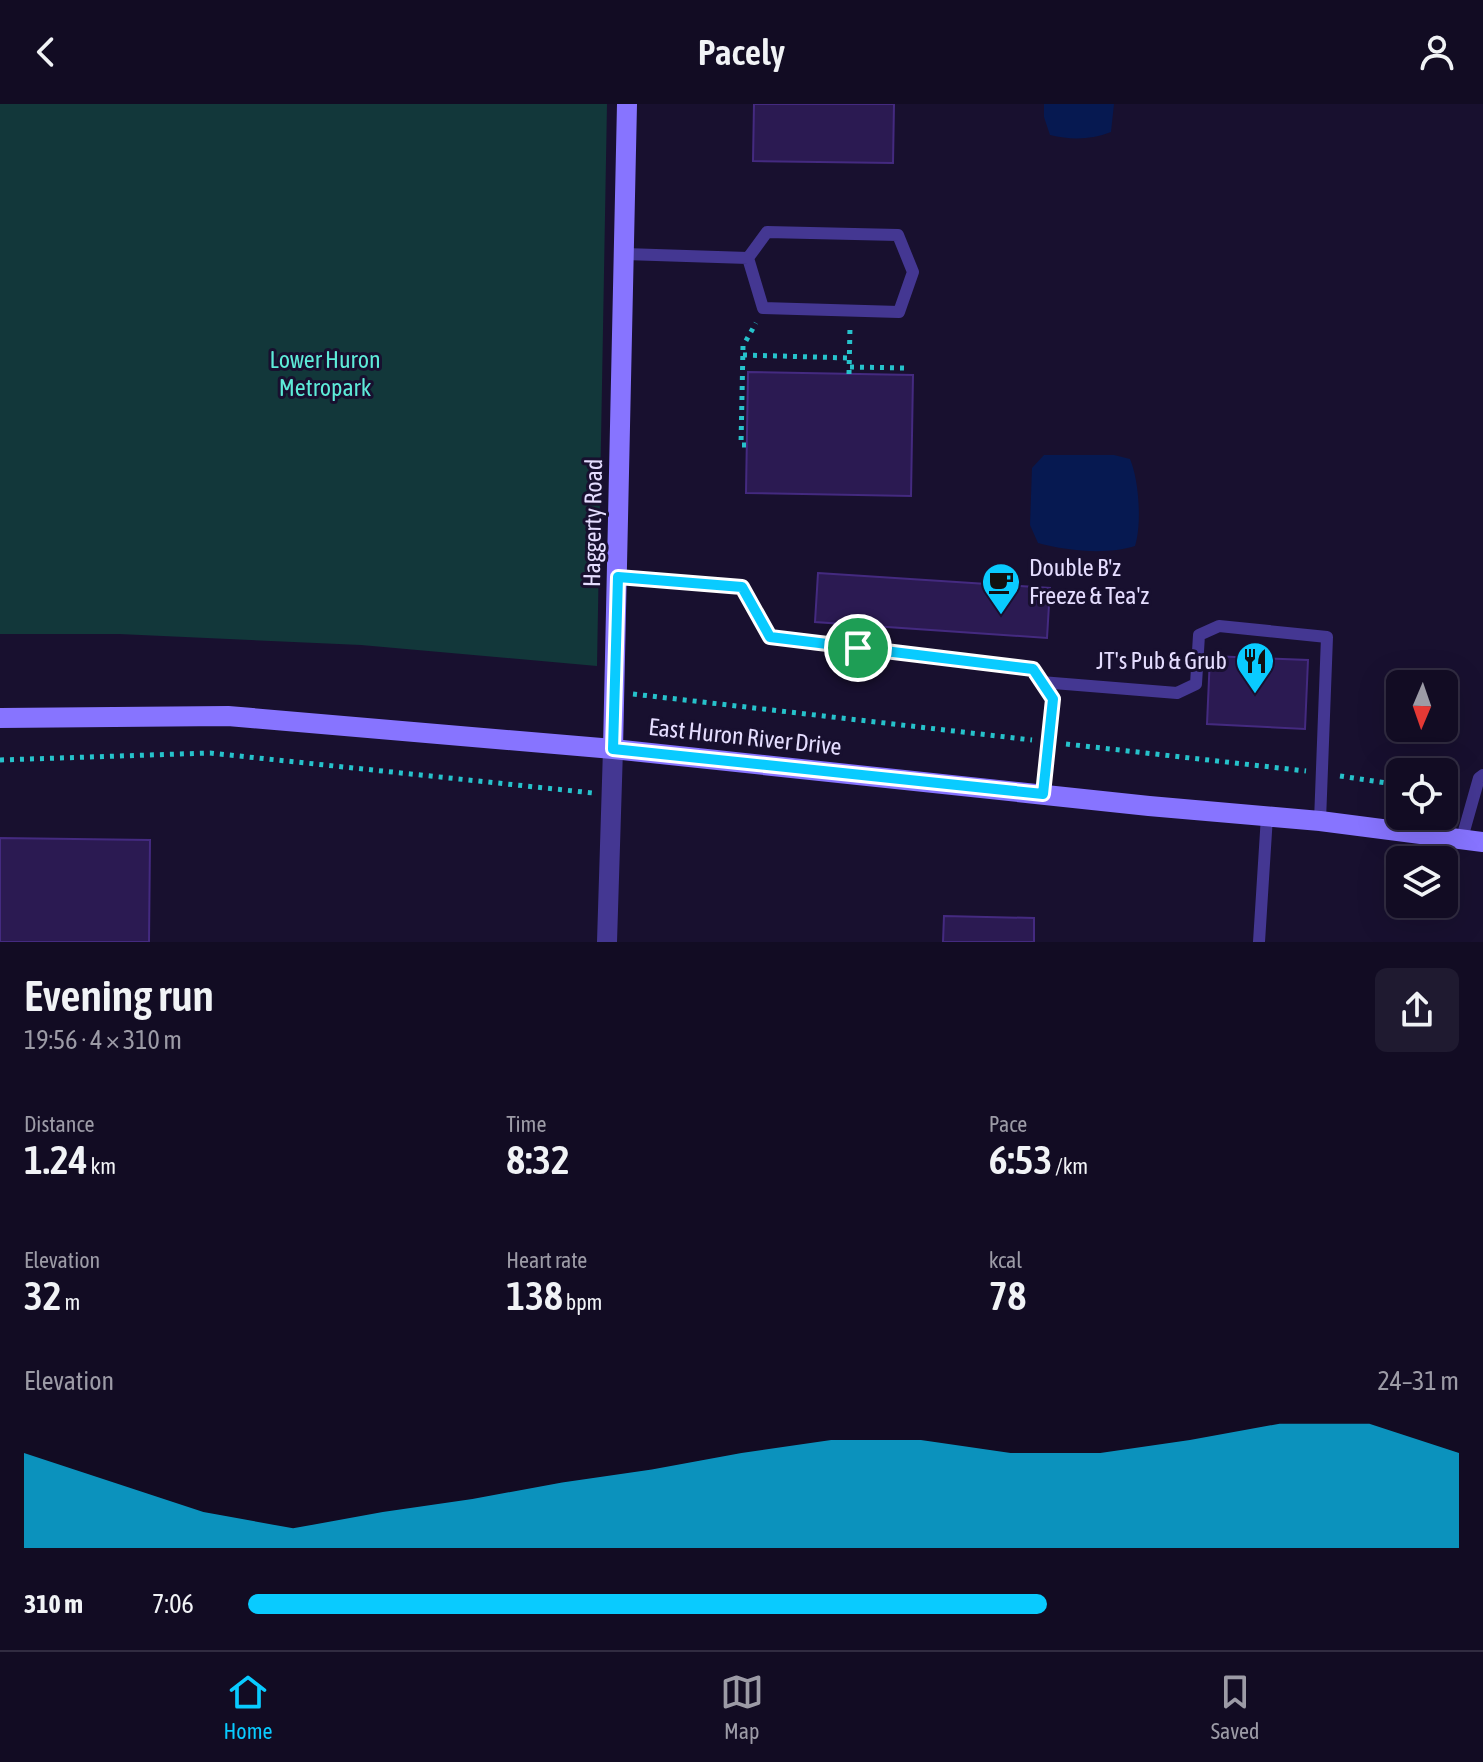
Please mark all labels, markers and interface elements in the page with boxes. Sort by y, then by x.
icon: back [24,30,68,74]
icon: person [1415,30,1459,74]
text: Pacely [698,31,785,73]
park label: Lower Huron Metropark [269,346,381,401]
street label: Haggerty Road [578,459,607,587]
place label: Double B'z Freeze & Tea'z [1029,554,1149,609]
cafe icon: Double B'z Freeze & Tea'z [980,561,1022,616]
pin [824,614,892,682]
icon: arrive [836,626,880,670]
restaurant icon: JT's Pub & Grub [1234,640,1276,695]
place label: JT's Pub & Grub [1096,647,1227,674]
north arrow [1386,670,1458,742]
map controls [1386,670,1458,918]
street label: East Huron River Drive [647,713,843,760]
button: locate [1386,758,1458,830]
button: layers [1386,846,1458,918]
button: share [1375,968,1459,1052]
text: Evening run [24,970,214,1020]
text: 19:56 · 4 × 310 m [24,1025,182,1055]
text: Distance [24,1111,95,1137]
text: Time [506,1111,546,1137]
text: Pace [989,1111,1027,1137]
text: 1.24 [24,1137,88,1182]
text: 8:32 [506,1137,570,1182]
text: 6:53 [989,1137,1052,1182]
text: km [88,1153,116,1179]
text: /km [1052,1153,1088,1179]
text: Elevation [24,1247,100,1273]
text: Heart rate [506,1247,587,1273]
text: kcal [989,1247,1022,1273]
text: 32 [24,1273,62,1318]
text: 138 [506,1273,563,1318]
text: 78 [989,1273,1026,1318]
text: m [62,1289,80,1315]
text: bpm [563,1289,602,1315]
text: Elevation [24,1366,114,1396]
text: 24–31 m [1377,1366,1459,1396]
text: 310 m [24,1589,83,1619]
text: 7:06 [152,1589,194,1619]
tab: Home [224,1670,273,1744]
tab: Map [720,1670,764,1744]
tab: Saved [1211,1670,1259,1744]

